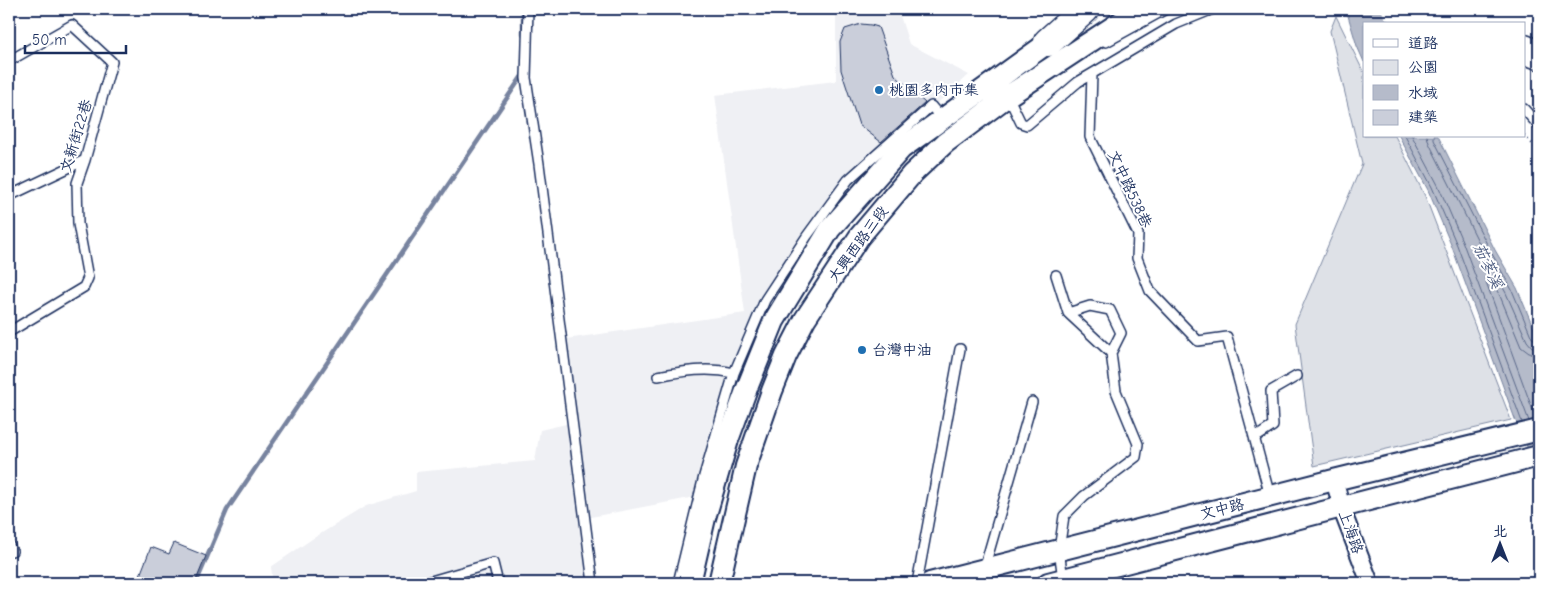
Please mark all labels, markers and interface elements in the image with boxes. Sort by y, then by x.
scale bar [25,22,126,54]
legend [1363,22,1526,138]
text: 50 m [32,31,67,49]
text: 道路 [1408,34,1438,52]
text: 公園 [1408,58,1438,76]
place label: 桃園多肉市集 [889,81,979,99]
marker: 桃園多肉市集 [873,84,885,96]
text: 水域 [1408,84,1438,102]
street label: 文新街22巷 [56,97,96,175]
text: 建築 [1408,108,1438,126]
street label: 文中路538巷 [1104,147,1156,231]
street label: 大興西路三段 [824,202,892,286]
water label: 茄苳溪 [1470,240,1507,292]
place label: 台灣中油 [872,341,932,359]
marker: 台灣中油 [856,344,868,356]
street label: 文中路 [1198,495,1246,523]
street label: 上海路 [1335,508,1367,556]
north arrow [1476,520,1526,570]
text: 北 [1493,523,1507,540]

